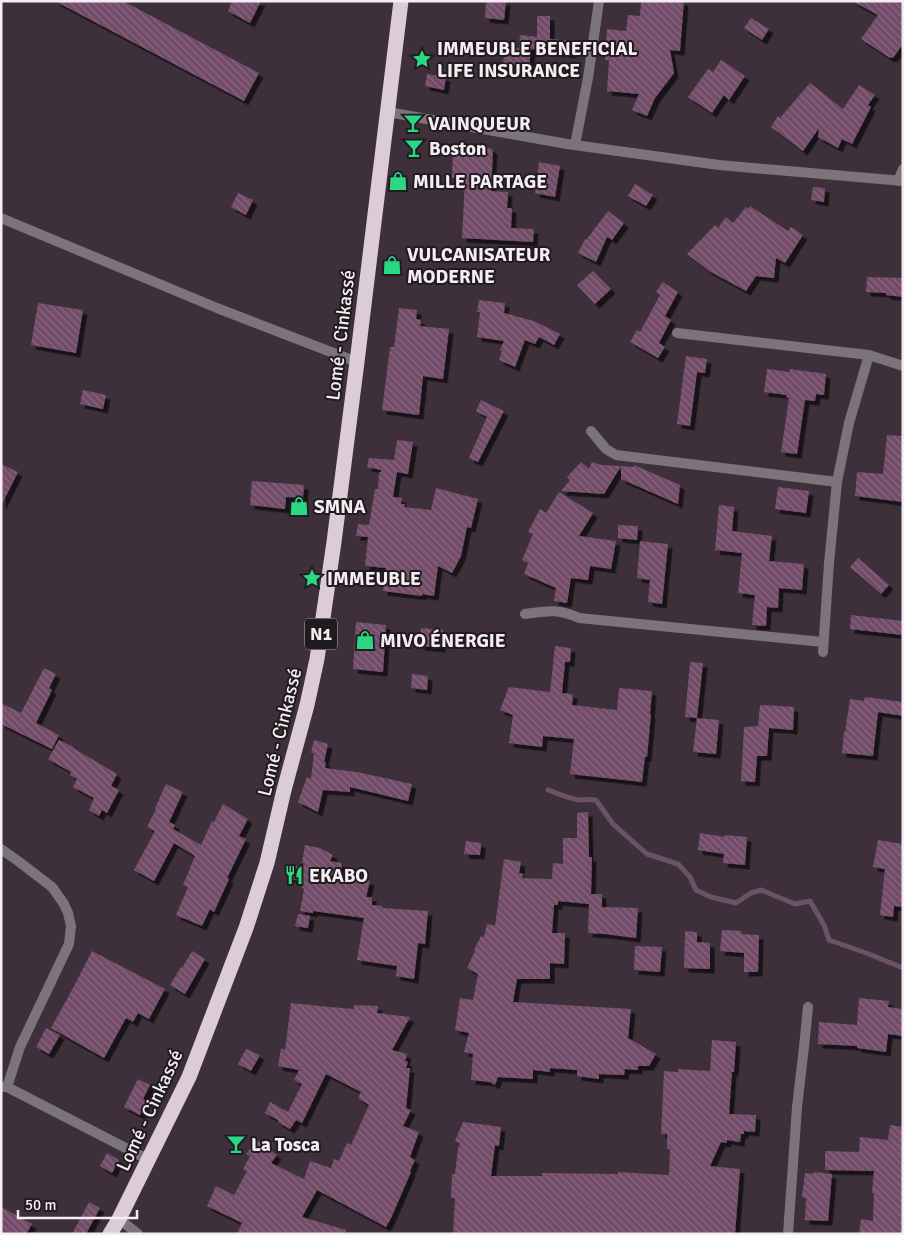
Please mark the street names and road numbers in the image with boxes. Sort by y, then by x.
street label: Lomé - Cinkassé [321,269,361,402]
road number: N1 [305,618,337,650]
street label: Lomé - Cinkassé [252,666,307,799]
street label: Lomé - Cinkassé [111,1046,189,1175]

